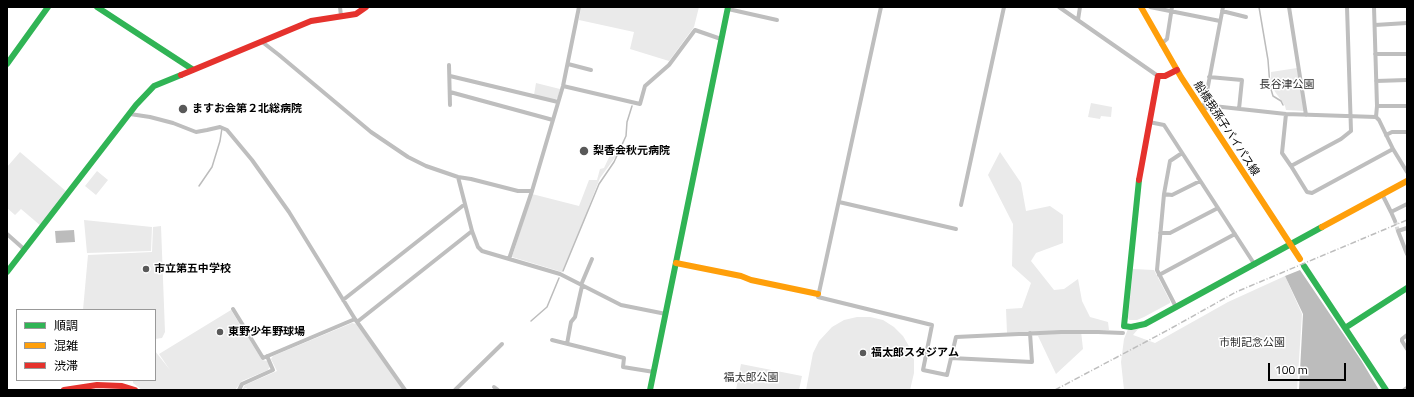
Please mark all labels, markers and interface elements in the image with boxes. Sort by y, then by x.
park label: 長谷津公園 [1260,78,1314,92]
street label: 船橋我孫子バイパス線 [1191,79,1261,179]
place label: ますお会第２北総病院 [192,102,302,116]
marker: ますお会第２北総病院 [177,103,189,115]
place label: 梨香会秋元病院 [593,144,670,158]
marker: 梨香会秋元病院 [578,145,590,157]
place label: 市立第五中学校 [154,262,231,276]
marker: 市立第五中学校 [141,264,151,274]
legend [16,309,156,381]
text: 順調 [54,316,78,335]
place label: 東野少年野球場 [228,325,305,339]
marker: 東野少年野球場 [215,327,225,337]
text: 混雑 [54,336,78,355]
park label: 市制記念公園 [1219,336,1285,350]
place label: 福太郎スタジアム [871,346,959,360]
marker: 福太郎スタジアム [858,348,868,358]
scale bar [1270,355,1348,381]
text: 渋滞 [54,356,78,375]
text: 100 m [1275,360,1308,379]
park label: 福太郎公園 [724,371,778,385]

